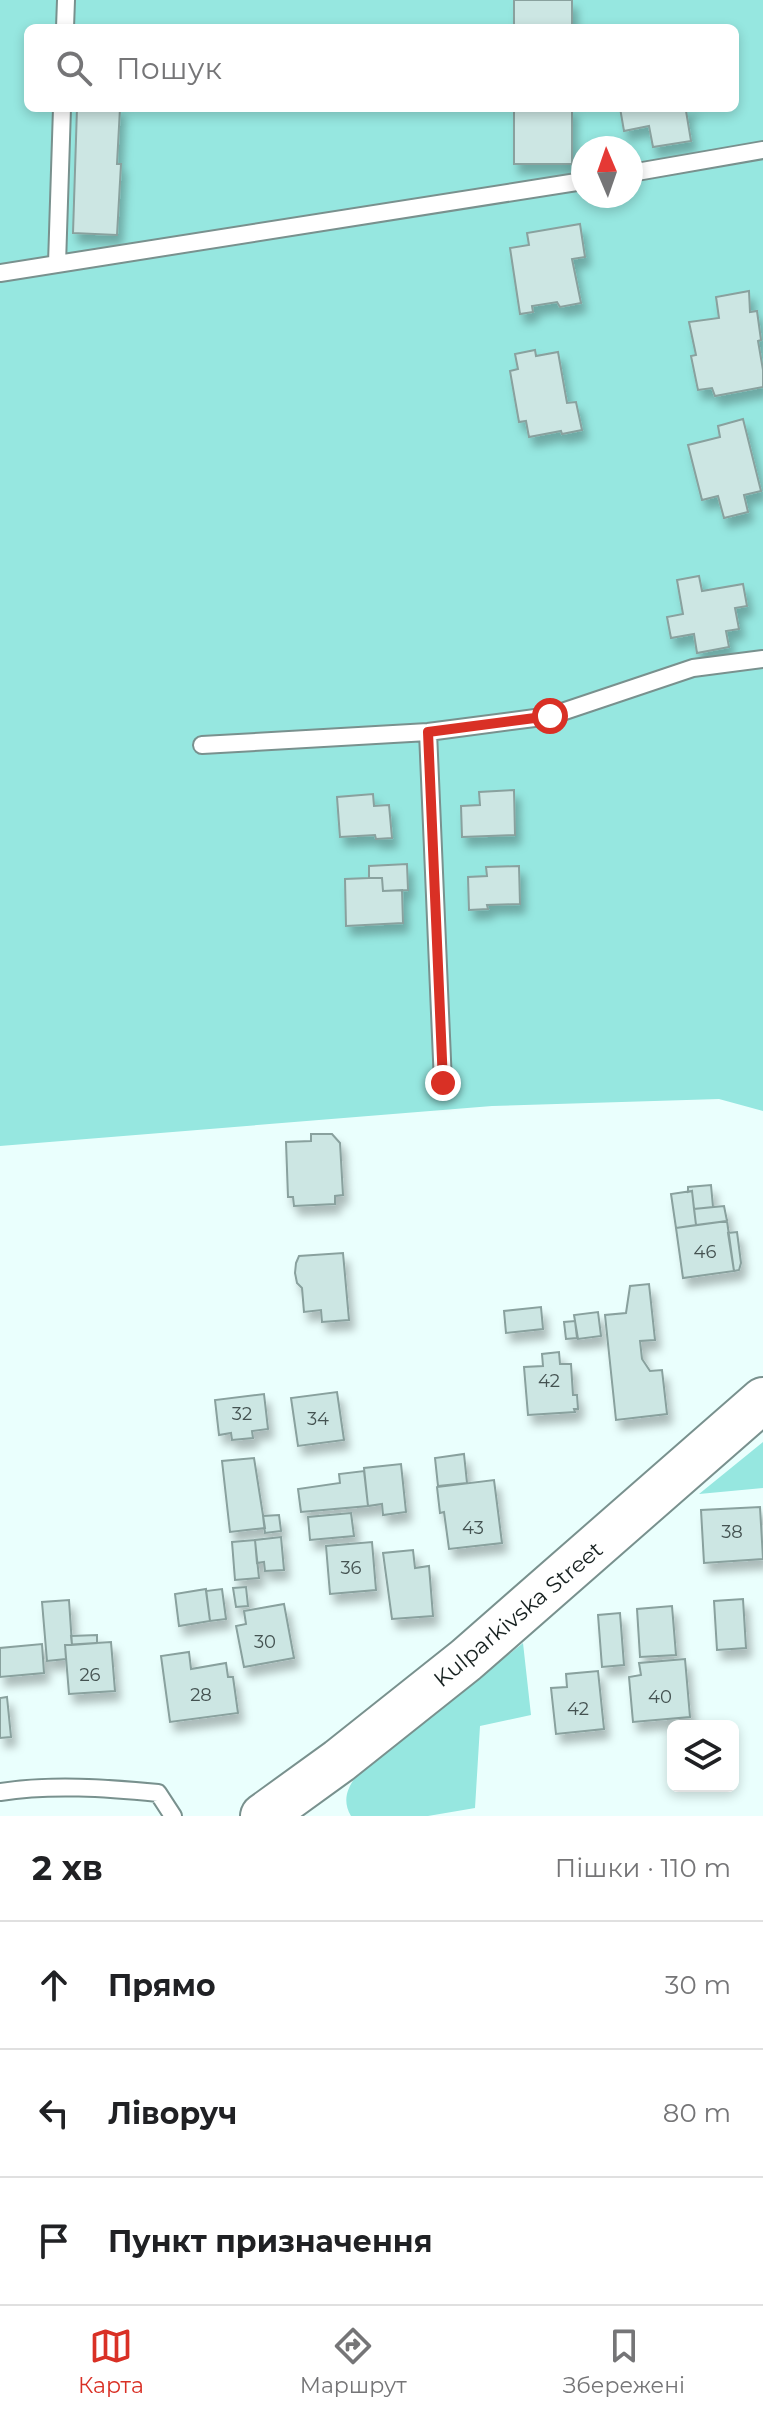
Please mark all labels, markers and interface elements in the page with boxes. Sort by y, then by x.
search box [24,24,739,112]
icon: search [52,46,96,90]
text: Пошук [116,50,222,87]
north arrow [571,136,643,208]
route start [532,698,568,734]
route end [425,1065,461,1101]
house number: 46 [694,1241,716,1263]
house number: 42 [538,1370,560,1392]
house number: 32 [232,1403,252,1425]
house number: 34 [307,1408,329,1430]
house number: 43 [462,1517,484,1539]
house number: 38 [721,1521,743,1543]
street label: Kulparkivska Street [428,1536,608,1693]
house number: 36 [340,1557,362,1579]
house number: 30 [254,1631,276,1653]
house number: 26 [79,1664,101,1686]
house number: 28 [190,1684,212,1706]
house number: 40 [648,1686,672,1708]
house number: 42 [567,1698,589,1720]
map controls [667,1720,739,1792]
button: layers [667,1720,739,1792]
text: 2 хв [32,1847,103,1889]
text: Пішки · 110 m [555,1852,731,1884]
icon: ahead [32,1963,76,2007]
text: Прямо [108,1967,216,2004]
text: 30 m [665,1969,731,2001]
icon: left [32,2091,76,2135]
text: Ліворуч [108,2095,237,2132]
text: 80 m [663,2097,731,2129]
icon: arrive [32,2219,76,2263]
text: Пункт призначення [108,2223,433,2260]
tab: Карта [78,2324,144,2399]
tab: Маршрут [300,2324,407,2399]
tab: Збережені [563,2324,685,2399]

